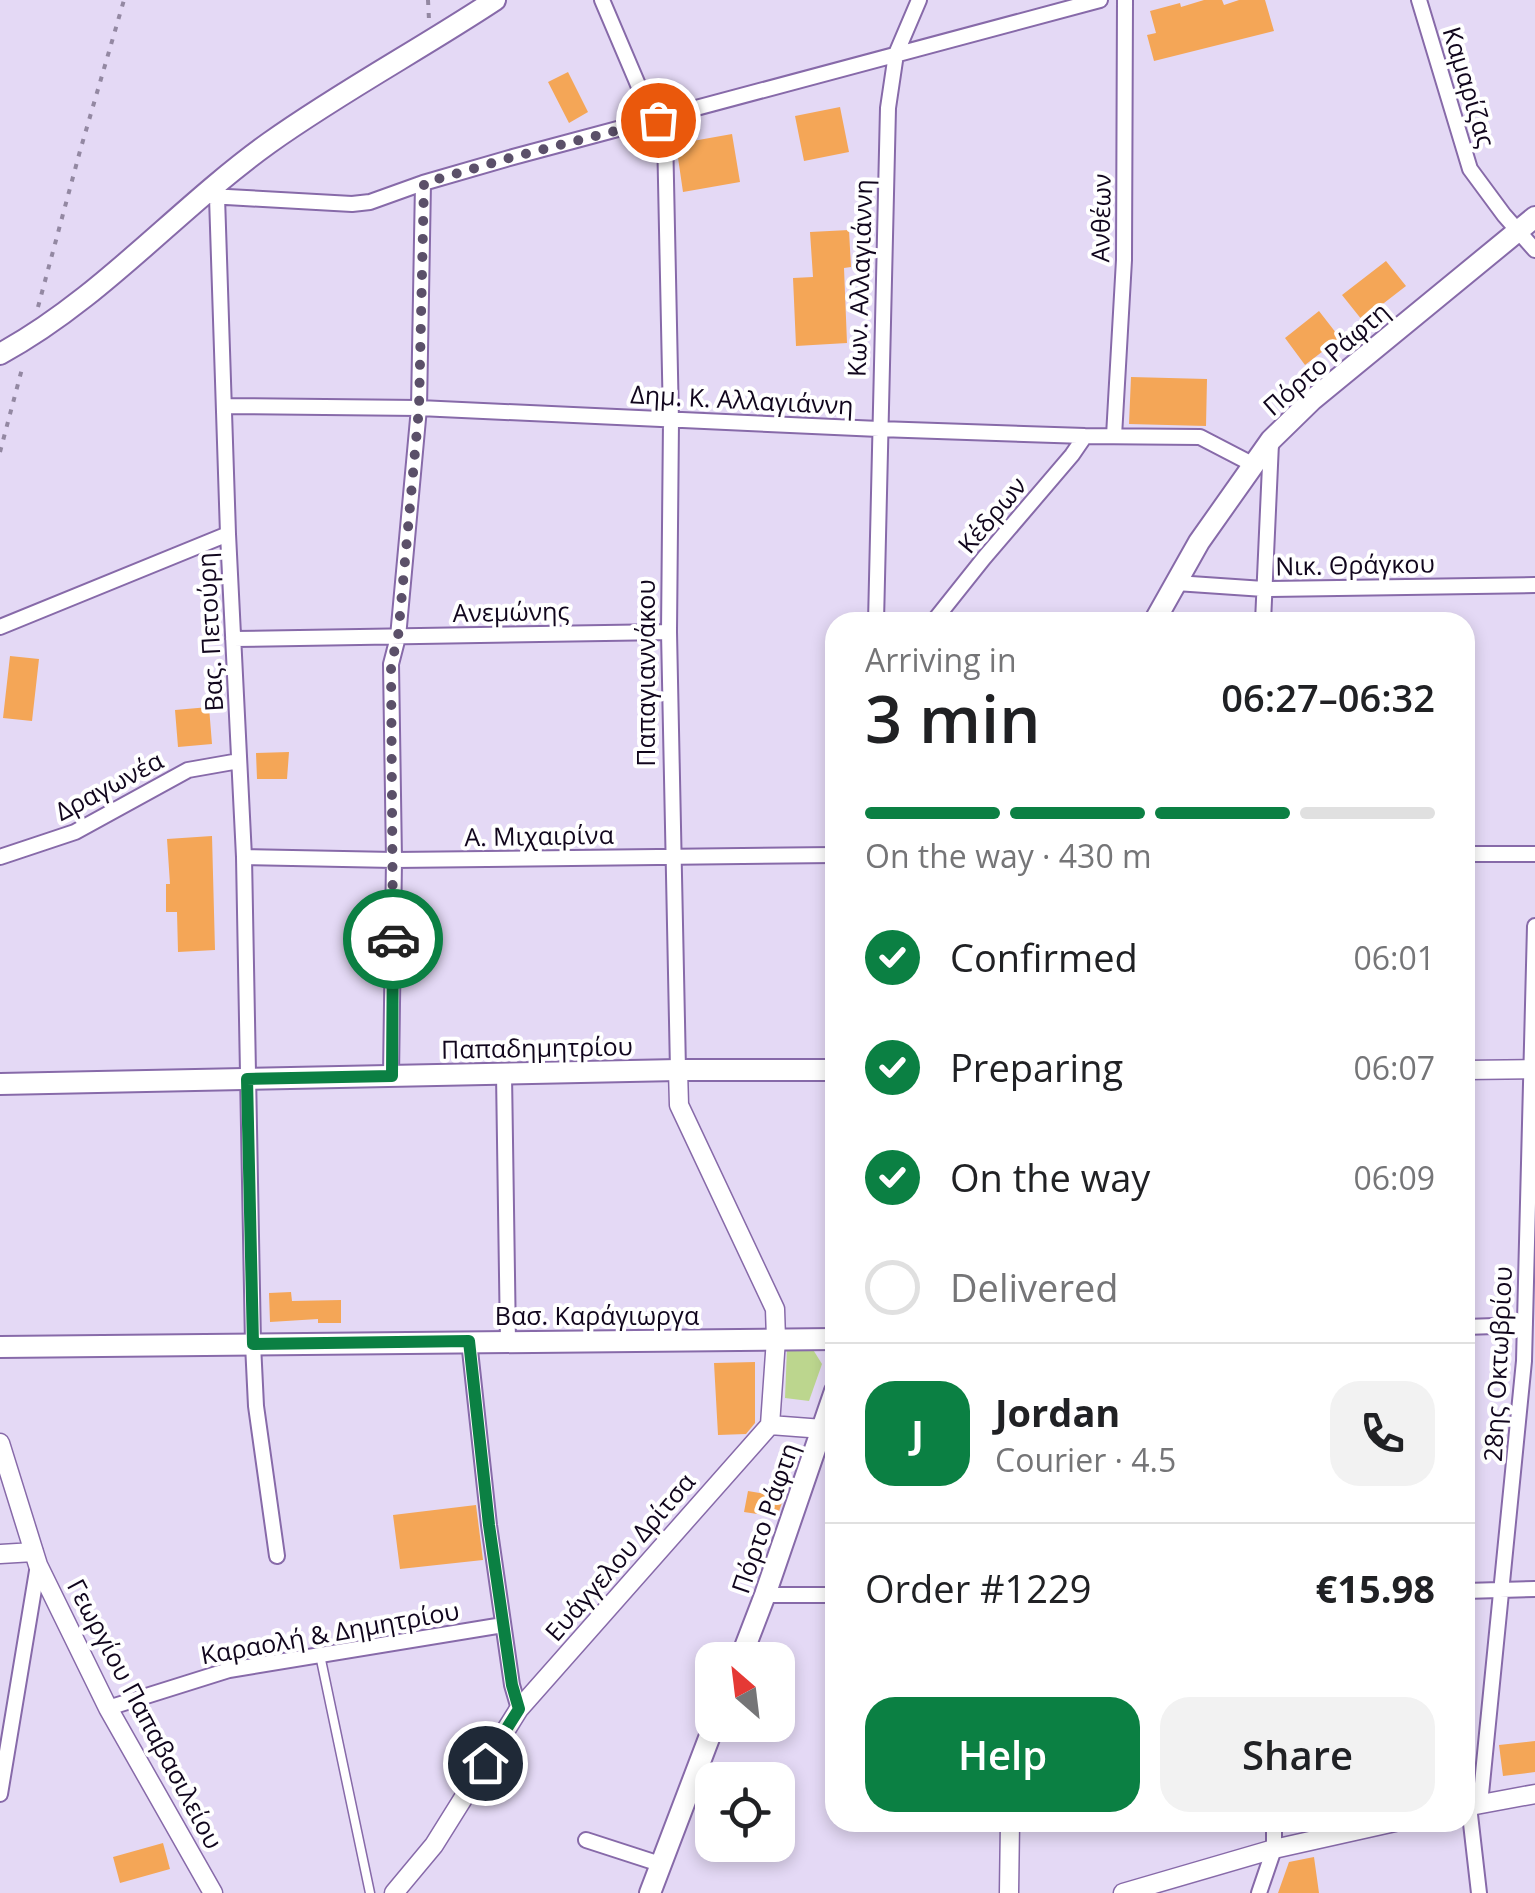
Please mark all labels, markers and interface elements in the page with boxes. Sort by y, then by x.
street label: Καμαρίζας [1436,22,1504,151]
pin [616,78,701,163]
icon: bag [631,93,686,148]
street label: Ανθέων [1082,173,1118,263]
street label: Κων. Αλλαγιάννη [839,178,879,377]
street label: Πόρτο Ράφτη [1255,294,1396,423]
street label: Δημ. Κ. Αλλαγιάννη [630,376,855,422]
street label: Κέδρων [949,469,1033,560]
street label: Νικ. Θράγκου [1275,546,1435,582]
street label: Βας. Πετούρη [188,552,230,712]
street label: Παπαγιαννάκου [628,579,662,767]
street label: Ανεμώνης [452,593,570,629]
text: Arriving in [865,638,1017,681]
text: 06:27–06:32 [1221,671,1435,723]
text: 3 min [865,674,1040,762]
street label: Δραγωνέα [49,742,168,828]
street label: Α. Μιχαιρίνα [464,817,614,853]
text: On the way · 430 m [865,834,1152,877]
courier [343,889,443,989]
icon: car [366,912,421,967]
icon: check [865,930,920,985]
text: Confirmed [950,931,1138,983]
text: 06:01 [1353,936,1435,979]
street label: Παπαδημητρίου [441,1028,633,1066]
icon: check [865,1040,920,1095]
text: Preparing [950,1041,1123,1093]
text: 06:07 [1353,1046,1435,1089]
icon: check [865,1150,920,1205]
text: On the way [950,1151,1150,1203]
text: 06:09 [1353,1156,1435,1199]
text: Delivered [950,1261,1119,1313]
street label: 28ης Οκτωβρίου [1475,1265,1519,1463]
street label: Βασ. Καράγιωργα [495,1298,699,1332]
button: phone [1330,1381,1435,1486]
text: Jordan [995,1386,1120,1438]
text: J [911,1407,924,1459]
street label: Πόρτο Ράφτη [722,1438,806,1597]
text: Courier · 4.5 [995,1438,1176,1481]
street label: Ευάγγελου Δρίτσα [537,1465,702,1648]
text: Order #1229 [865,1562,1092,1614]
text: €15.98 [1316,1562,1435,1614]
street label: Γεωργίου Παπαβασιλείου [60,1573,232,1854]
street label: Καραολή & Δημητρίου [198,1593,462,1672]
north arrow [695,1642,795,1742]
map controls [695,1642,795,1862]
button: Help [865,1697,1140,1812]
button: Share [1160,1697,1435,1812]
pin [443,1721,528,1806]
icon: home [458,1736,513,1791]
button: locate [695,1762,795,1862]

